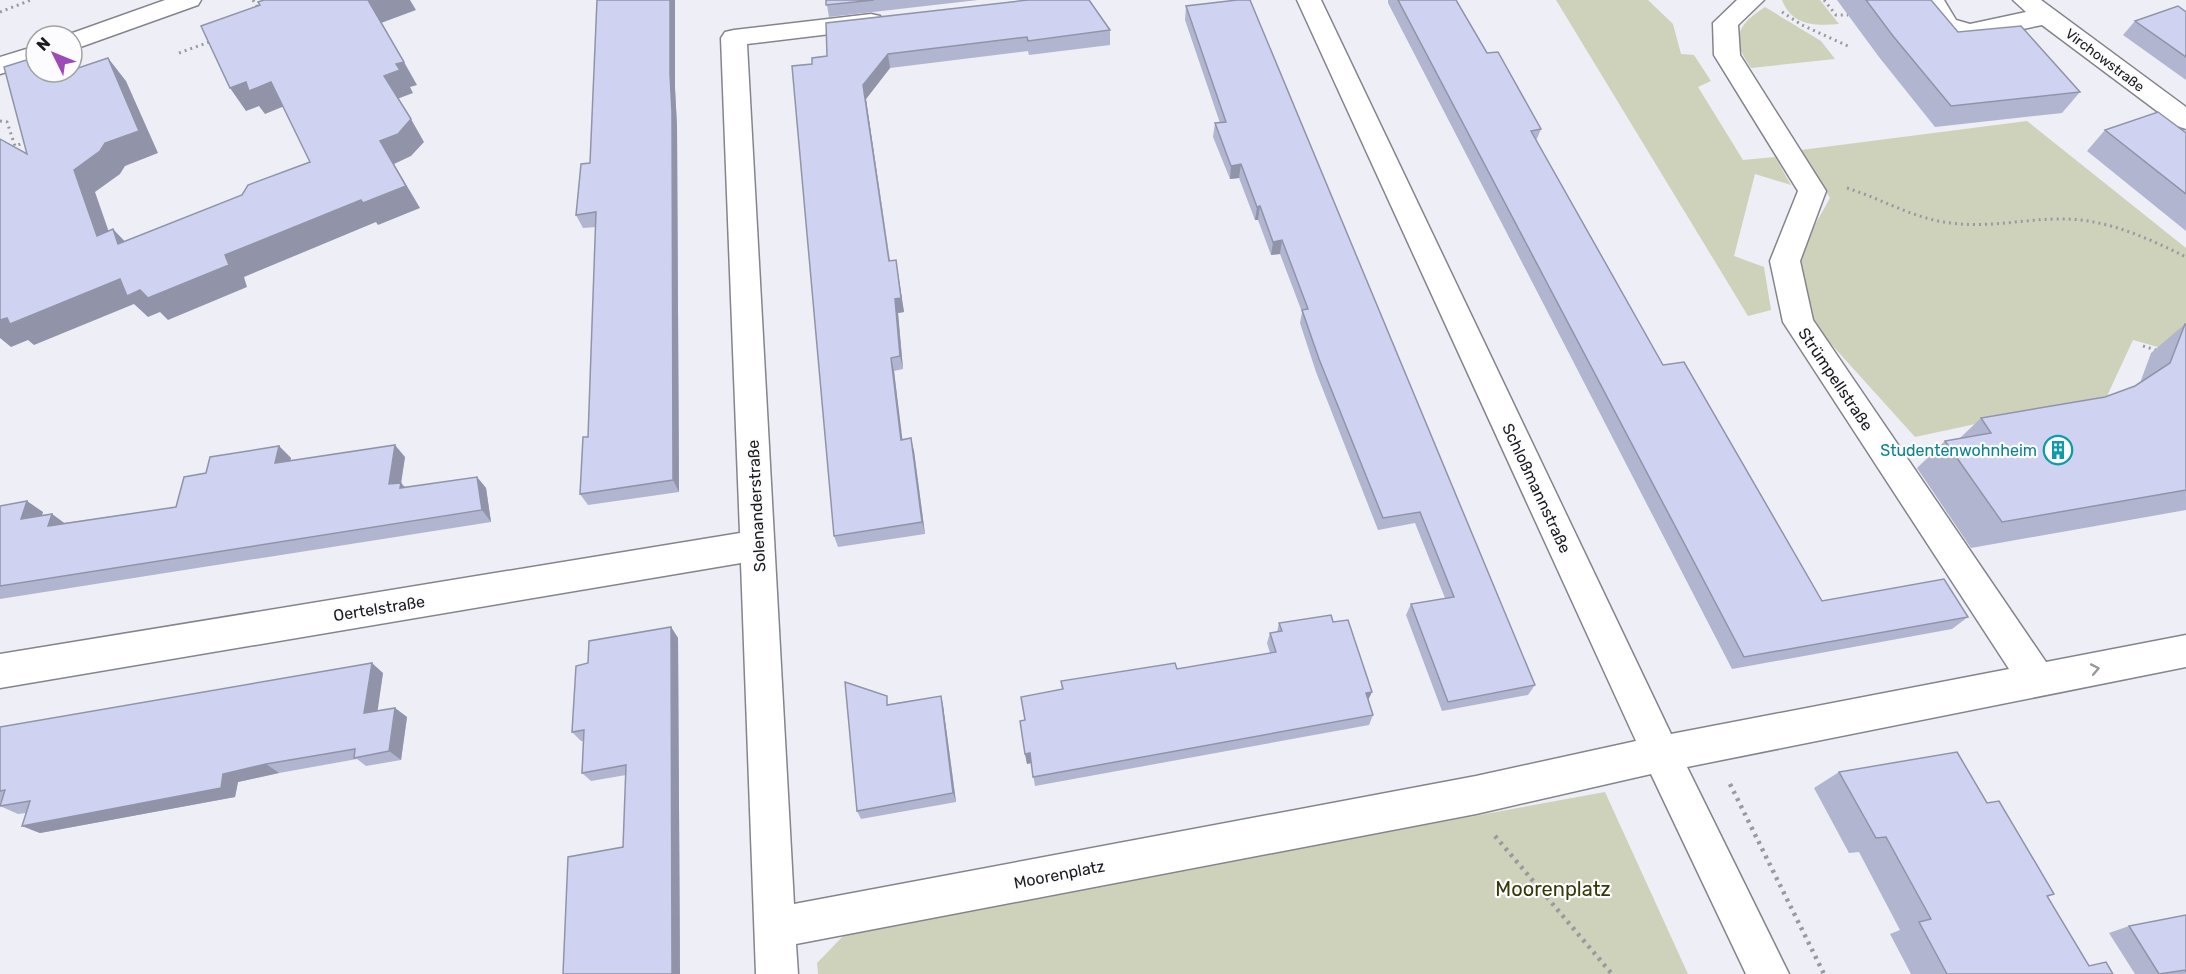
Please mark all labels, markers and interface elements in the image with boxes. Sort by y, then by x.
north arrow [24,24,84,84]
street label: Virchowstraße [2062,25,2148,96]
text: N [33,33,54,55]
street label: Strümpellstraße [1794,324,1877,434]
street label: Schloßmannstraße [1498,420,1575,556]
building icon: Studentenwohnheim [2042,434,2074,466]
street label: Solenanderstraße [744,439,769,573]
place label: Studentenwohnheim [1880,441,2037,460]
street label: Oertelstraße [332,592,426,625]
one-way arrow [2089,663,2099,676]
street label: Moorenplatz [1012,856,1106,893]
park label: Moorenplatz [1495,877,1611,901]

